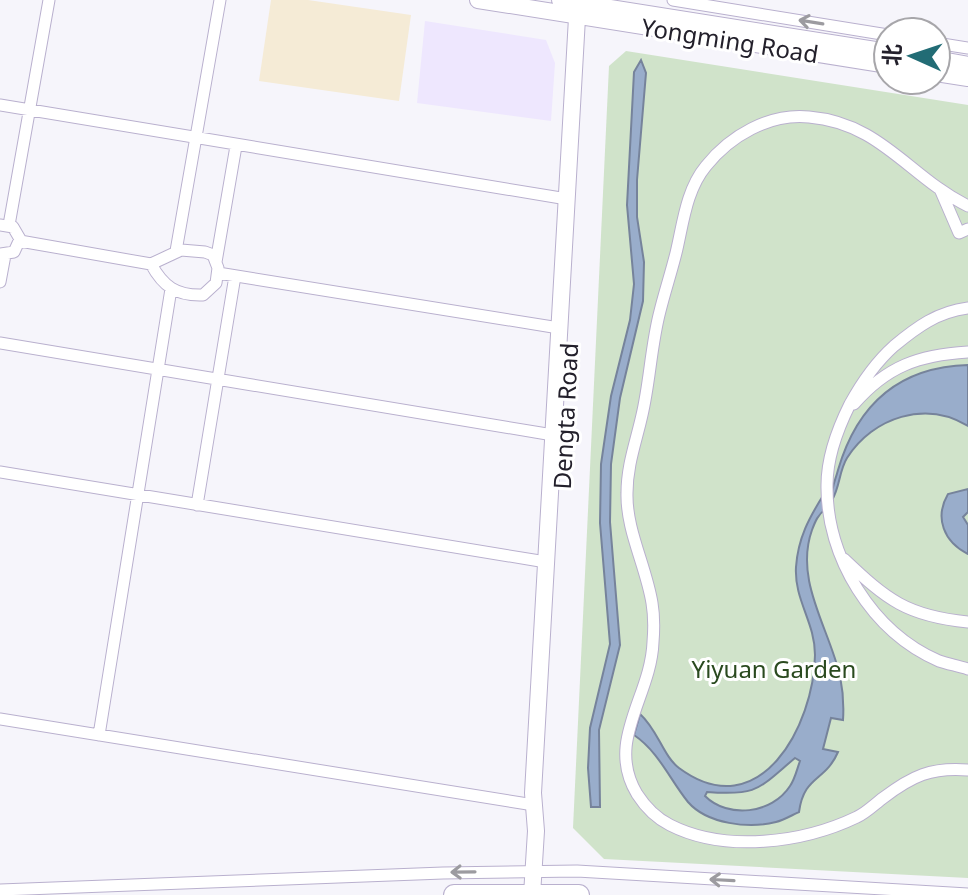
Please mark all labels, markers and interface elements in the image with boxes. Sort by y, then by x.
street label: Yongming Road [639,10,821,70]
one-way arrow [799,14,824,29]
north arrow [872,16,952,96]
text: 北 [875,43,907,67]
street label: Dengta Road [545,342,585,490]
park label: Yiyuan Garden [692,652,856,685]
one-way arrow [450,865,477,880]
one-way arrow [709,872,736,887]

